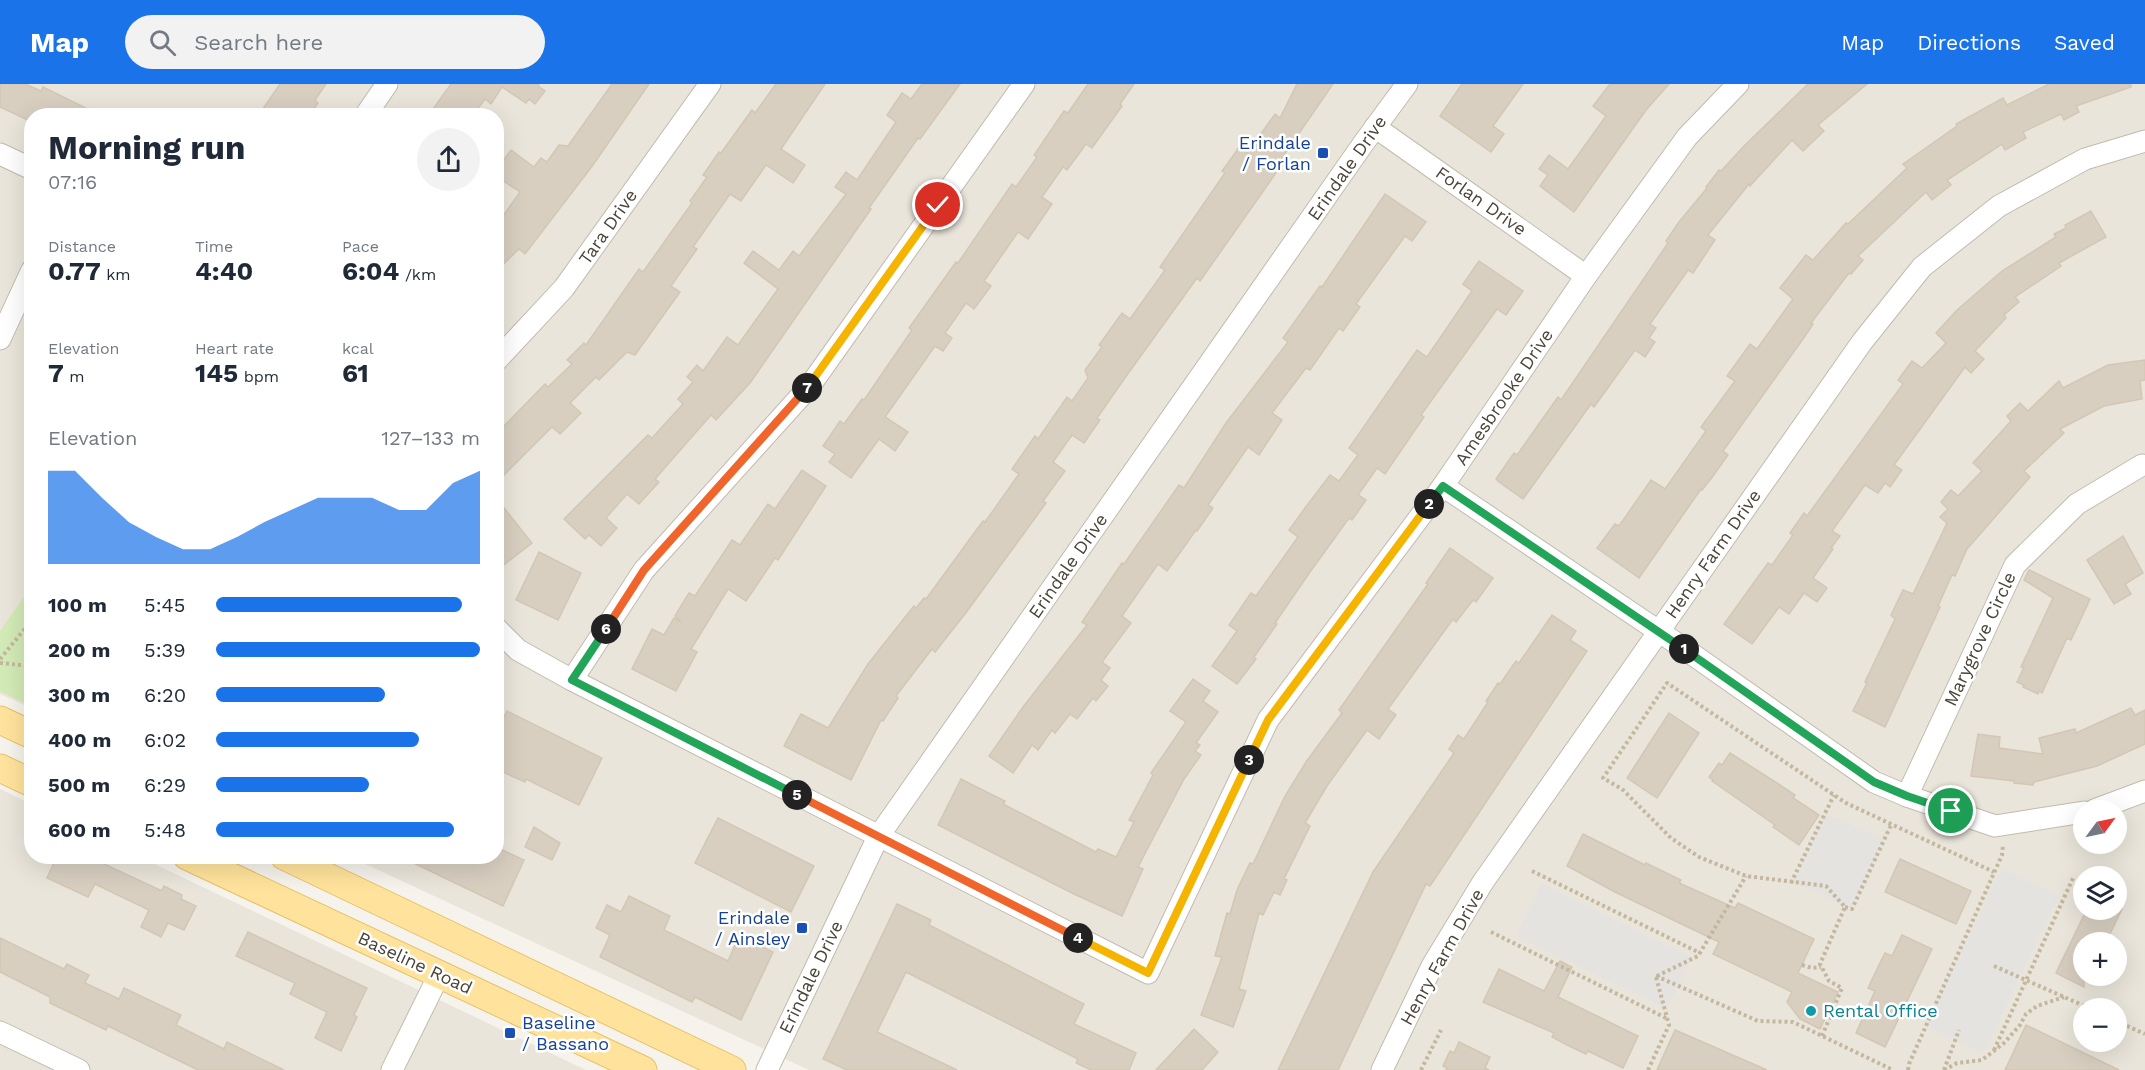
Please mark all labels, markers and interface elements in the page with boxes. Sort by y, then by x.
search box [125,15,545,69]
text: Map [30,26,89,59]
icon: search [146,26,179,59]
text: Search here [194,30,323,55]
text: Map [1841,30,1884,55]
text: Directions [1917,30,2021,55]
text: Saved [2054,30,2115,55]
street label: Erindale Drive [1303,111,1390,224]
text: Morning run [48,128,245,167]
button: share [417,128,480,191]
place label: Erindale / Forlan [1239,132,1311,174]
marker: Erindale / Forlan [1316,146,1330,160]
street label: Forlan Drive [1432,162,1531,240]
text: 07:16 [48,170,97,194]
pin [912,179,963,230]
street label: Tara Drive [574,185,641,268]
icon: check [921,188,954,221]
text: Distance [48,237,116,256]
text: Time [195,237,233,256]
text: Pace [342,237,379,256]
text: 0.77 [48,256,101,286]
text: 4:40 [195,256,253,286]
text: 6:04 [342,256,399,286]
text: km [101,265,131,284]
text: /km [399,265,436,284]
street label: Amesbrooke Drive [1450,325,1557,469]
text: Elevation [48,339,119,358]
text: Heart rate [195,339,274,358]
text: kcal [342,339,374,358]
text: 7 [48,358,64,388]
text: 145 [195,358,238,388]
text: 61 [342,358,369,388]
text: m [64,367,85,386]
text: bpm [238,367,279,386]
pin: 7 [792,373,822,403]
text: 7 [802,378,812,397]
text: Elevation [48,426,137,450]
text: 127–133 m [381,426,480,450]
street label: Henry Farm Drive [1660,485,1765,622]
pin: 2 [1414,489,1444,519]
text: 2 [1424,494,1434,513]
street label: Erindale Drive [1024,509,1111,622]
street label: Marygrove Circle [1939,568,2020,709]
text: 100 m [48,593,107,617]
text: 5:45 [144,593,185,617]
pin: 6 [591,614,621,644]
text: 6 [601,619,611,638]
pin: 1 [1669,634,1699,664]
text: 200 m [48,638,110,662]
text: 5:39 [144,638,186,662]
text: 1 [1681,639,1687,658]
text: 300 m [48,683,110,707]
text: 6:20 [144,683,186,707]
text: 400 m [48,728,111,752]
text: 6:02 [144,728,186,752]
pin: 3 [1234,745,1264,775]
text: 3 [1244,750,1254,769]
text: 500 m [48,773,110,797]
text: 6:29 [144,773,186,797]
pin: 5 [782,780,812,810]
text: 5 [792,785,802,804]
pin [1925,785,1976,836]
icon: arrive [1934,794,1967,827]
north arrow [2073,800,2127,854]
map controls [2073,800,2127,1052]
text: 600 m [48,818,111,842]
text: 5:48 [144,818,186,842]
button: layers [2073,866,2127,920]
street label: Henry Farm Drive [1395,885,1488,1029]
place label: Erindale / Ainsley [715,907,791,949]
street label: Erindale Drive [774,917,847,1037]
marker: Erindale / Ainsley [795,921,809,935]
pin: 4 [1063,923,1093,953]
street label: Baseline Road [355,927,476,998]
text: 4 [1073,928,1083,947]
button: + [2073,932,2127,986]
button: − [2073,998,2127,1052]
place label: Rental Office [1823,1000,1938,1021]
marker: Rental Office [1804,1004,1818,1018]
place label: Baseline / Bassano [522,1012,609,1054]
marker: Baseline / Bassano [503,1026,517,1040]

